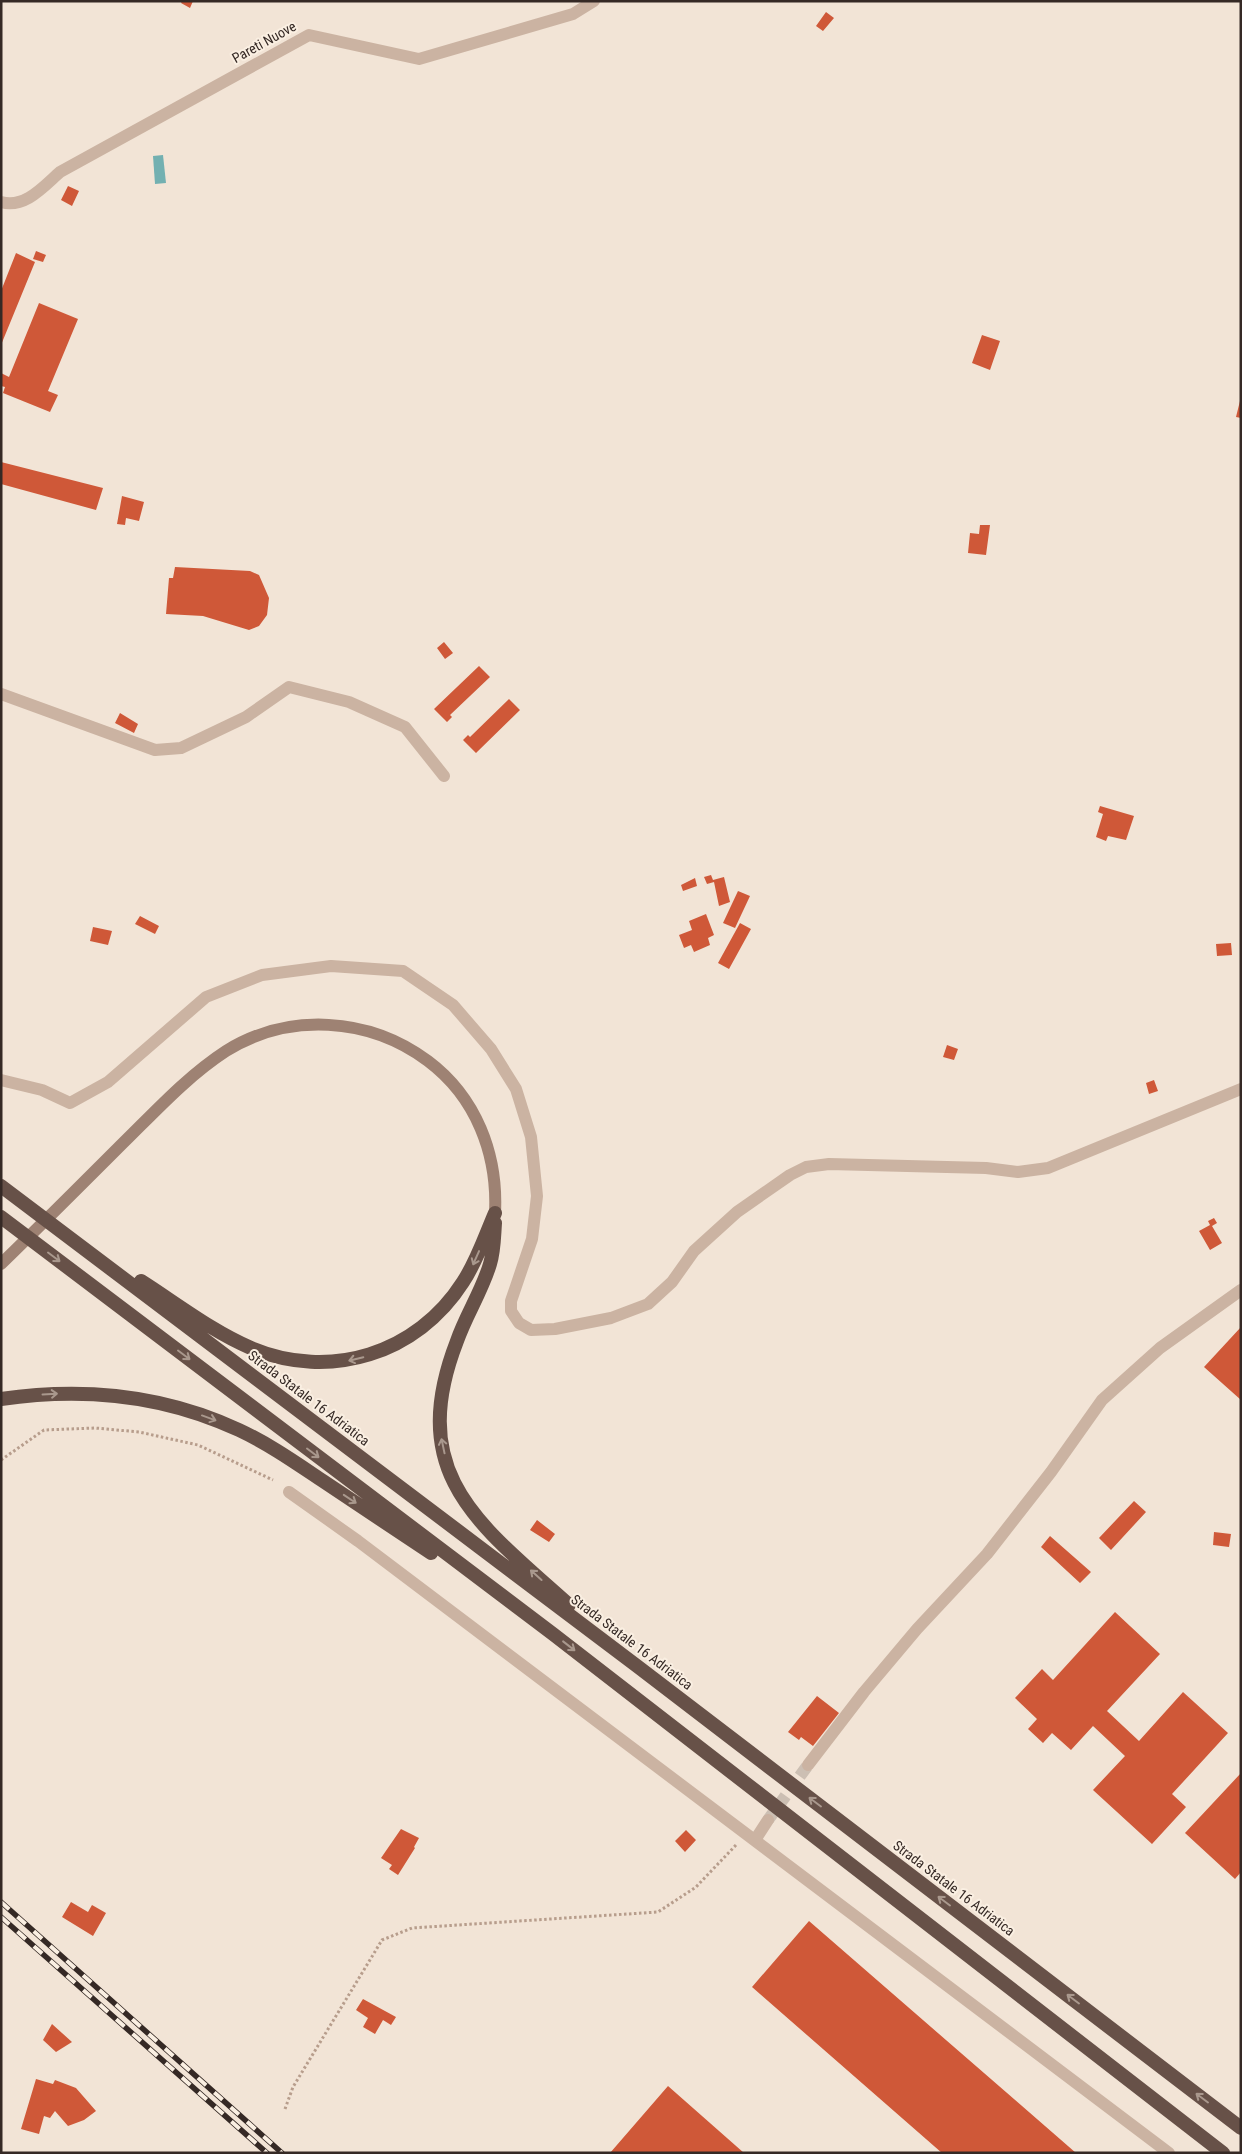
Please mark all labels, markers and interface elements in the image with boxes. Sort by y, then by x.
street label: Pareti Nuove [229,18,299,66]
one-way arrow [470,1250,480,1265]
one-way arrow [47,1252,60,1263]
street label: Strada Statale 16 Adriatica [245,1347,373,1449]
one-way arrow [177,1350,190,1361]
one-way arrow [348,1354,364,1364]
one-way arrow [41,1389,57,1398]
one-way arrow [201,1414,216,1423]
one-way arrow [437,1438,447,1454]
one-way arrow [306,1448,319,1459]
one-way arrow [342,1494,356,1504]
one-way arrow [529,1569,542,1581]
street label: Strada Statale 16 Adriatica [568,1591,696,1693]
one-way arrow [562,1641,575,1652]
one-way arrow [808,1797,822,1807]
street label: Strada Statale 16 Adriatica [890,1837,1018,1939]
one-way arrow [938,1895,951,1906]
one-way arrow [1067,1994,1080,2005]
one-way arrow [1195,2093,1209,2103]

